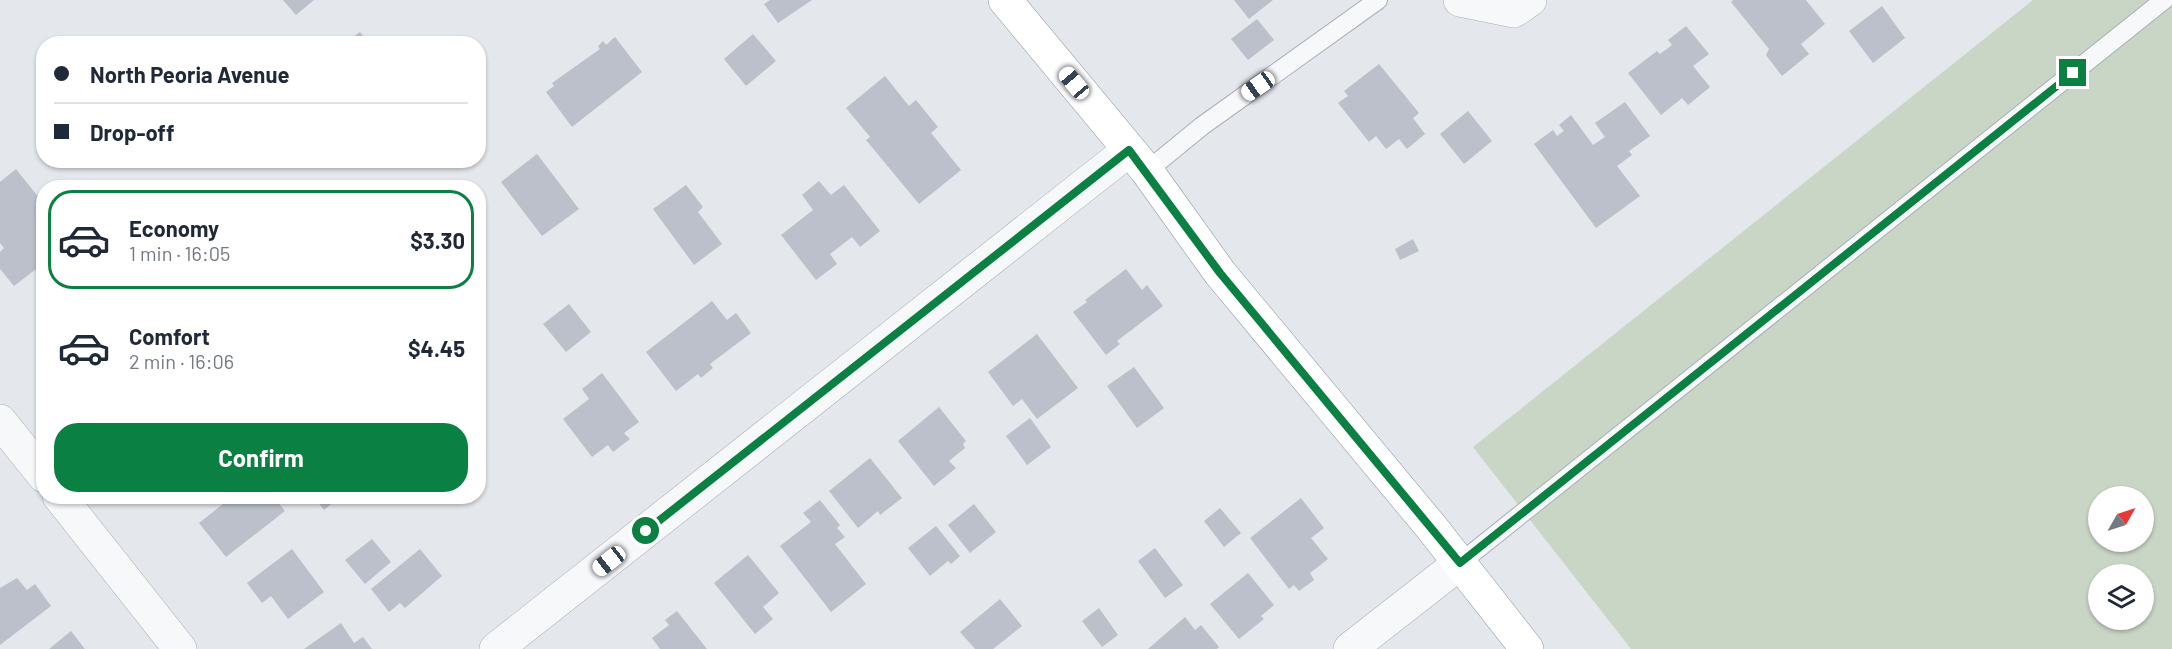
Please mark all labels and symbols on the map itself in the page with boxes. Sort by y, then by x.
route end [2059,59,2086,86]
car [1056,63,1092,103]
car [1238,68,1278,104]
north arrow [2088,486,2154,552]
route start [632,517,659,544]
car [589,543,629,579]

